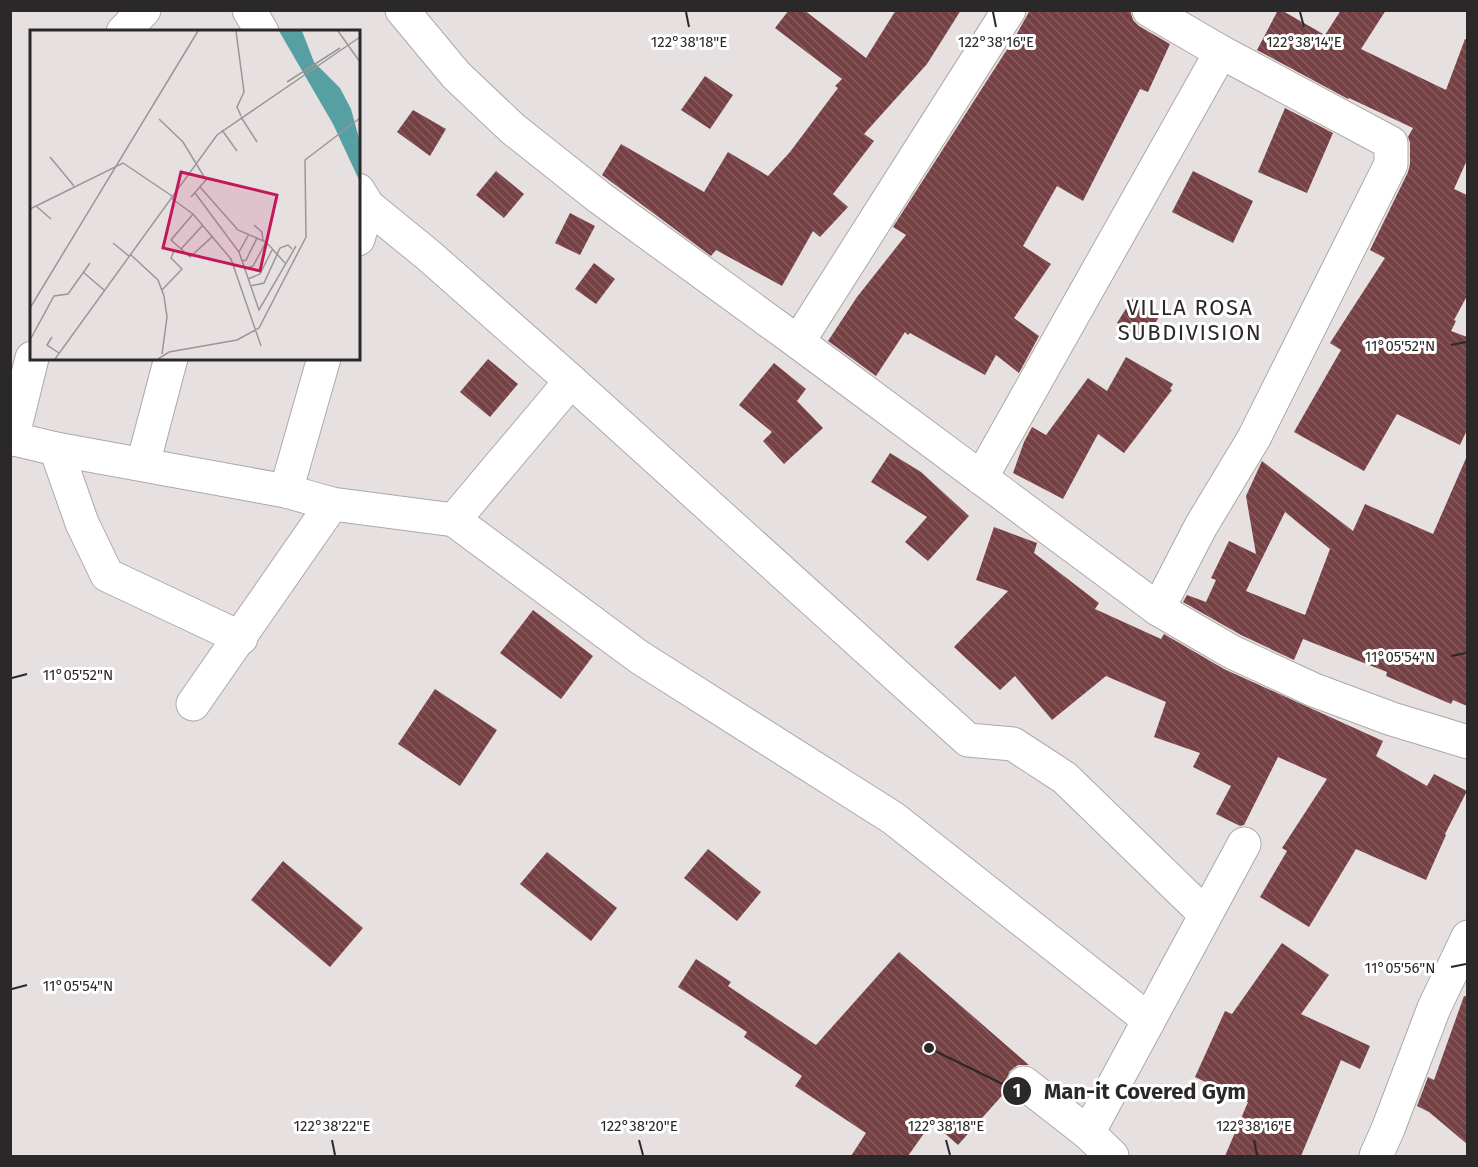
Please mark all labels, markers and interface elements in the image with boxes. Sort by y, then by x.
inset map [30,30,360,360]
text: 122°38'18"E [651,33,727,51]
text: 122°38'16"E [958,33,1034,51]
text: 122°38'14"E [1266,33,1342,51]
district label: VILLA ROSA SUBDIVISION [1118,294,1262,346]
text: 11°05'52"N [1365,337,1435,355]
text: 11°05'54"N [1365,648,1435,666]
text: 11°05'52"N [43,666,113,684]
text: 11°05'56"N [1365,959,1435,977]
text: 11°05'54"N [43,977,113,995]
callout: Man-it Covered Gym [1002,1071,1258,1111]
text: Man-it Covered Gym [1044,1078,1246,1105]
text: 1 [1013,1080,1021,1102]
text: 122°38'22"E [294,1117,370,1135]
text: 122°38'20"E [600,1117,678,1135]
text: 122°38'18"E [908,1117,984,1135]
text: 122°38'16"E [1216,1117,1292,1135]

